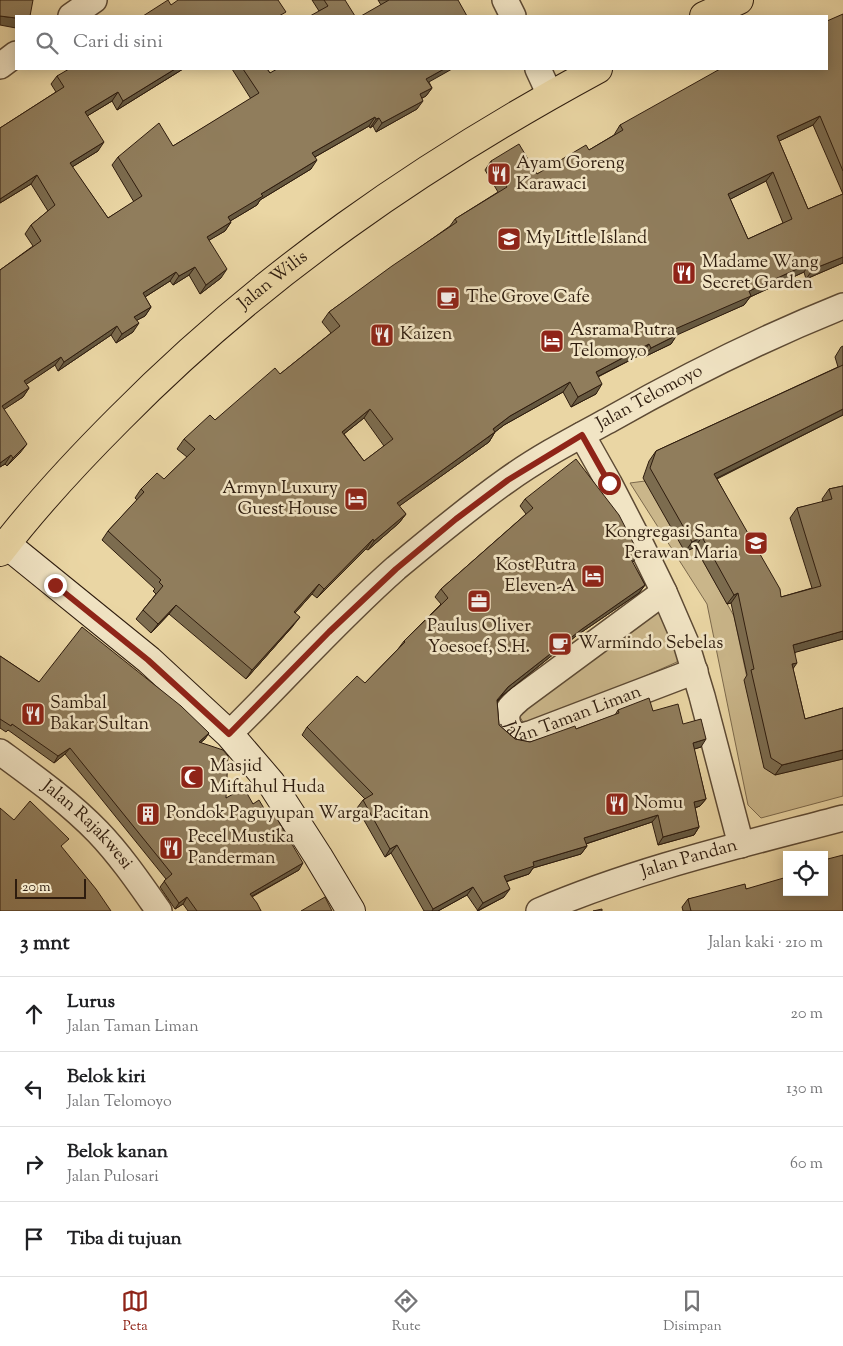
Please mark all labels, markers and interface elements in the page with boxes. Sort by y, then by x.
search box [15,15,828,70]
icon: search [33,29,61,57]
text: Cari di sini [73,29,163,56]
place label: Ayam Goreng Karawaci [516,151,625,198]
restaurant icon: Ayam Goreng Karawaci [486,161,512,187]
school or university icon: My Little Island [496,226,522,252]
place label: My Little Island [526,226,647,252]
street label: Jalan Wilis [232,245,314,317]
place label: Madame Wang Secret Garden [702,250,819,297]
restaurant icon: Madame Wang Secret Garden [671,260,697,286]
cafe icon: The Grove Cafe [435,285,461,311]
place label: The Grove Cafe [466,285,590,311]
place label: Asrama Putra Telomoyo [570,318,675,365]
restaurant icon: Kaizen [369,322,395,348]
place label: Kaizen [400,322,453,348]
hotel icon: Asrama Putra Telomoyo [539,328,565,354]
street label: Jalan Telomoyo [591,359,708,438]
route start [598,472,621,495]
place label: Armyn Luxury Guest House [222,476,338,523]
hotel icon: Armyn Luxury Guest House [343,486,369,512]
place label: Kongregasi Santa Perawan Maria [604,520,738,567]
school or university icon: Kongregasi Santa Perawan Maria [743,530,769,556]
place label: Kost Putra Eleven-A [495,553,576,600]
hotel icon: Kost Putra Eleven-A [580,563,606,589]
route end [44,574,67,597]
office icon: Paulus Oliver Yoesoef, S.H. [466,588,492,614]
place label: Paulus Oliver Yoesoef, S.H. [427,614,531,661]
cafe icon: Warmindo Sebelas [547,631,573,657]
place label: Warmindo Sebelas [578,631,723,657]
street label: Jalan Taman Liman [495,679,646,749]
place label: Sambal Bakar Sultan [50,691,149,738]
restaurant icon: Sambal Bakar Sultan [20,701,46,727]
place label: Masjid Miftahul Huda [210,754,325,801]
mosque icon: Masjid Miftahul Huda [179,764,205,790]
street label: Jalan Rajakwesi [35,774,138,876]
restaurant icon: Nomu [604,791,630,817]
place label: Nomu [634,791,683,817]
building icon: Pondok Paguyupan Warga Pacitan [135,801,161,827]
place label: Pondok Paguyupan Warga Pacitan [166,801,429,827]
place label: Pecel Mustika Panderman [188,825,294,872]
street label: Jalan Pandan [637,833,741,886]
restaurant icon: Pecel Mustika Panderman [158,835,184,861]
map controls [783,851,828,896]
button: locate [783,851,828,896]
scale bar [15,876,86,899]
text: 20 m [22,878,51,898]
text: 3 mnt [20,929,70,959]
text: Jalan kaki · 210 m [708,932,823,955]
text: Lurus [67,989,115,1016]
icon: ahead [20,1000,48,1028]
text: 20 m [790,1003,823,1026]
text: Jalan Taman Liman [67,1016,199,1039]
text: Belok kiri [67,1064,146,1091]
icon: left [20,1075,48,1103]
text: 130 m [786,1078,823,1101]
text: Jalan Telomoyo [67,1091,172,1114]
text: Belok kanan [67,1139,168,1166]
icon: right [20,1150,48,1178]
text: 60 m [790,1153,823,1176]
text: Jalan Pulosari [67,1166,159,1189]
icon: arrive [20,1225,48,1253]
text: Tiba di tujuan [67,1226,182,1253]
tab: Peta [121,1287,149,1337]
tab: Rute [392,1287,421,1337]
tab: Disimpan [663,1287,722,1337]

